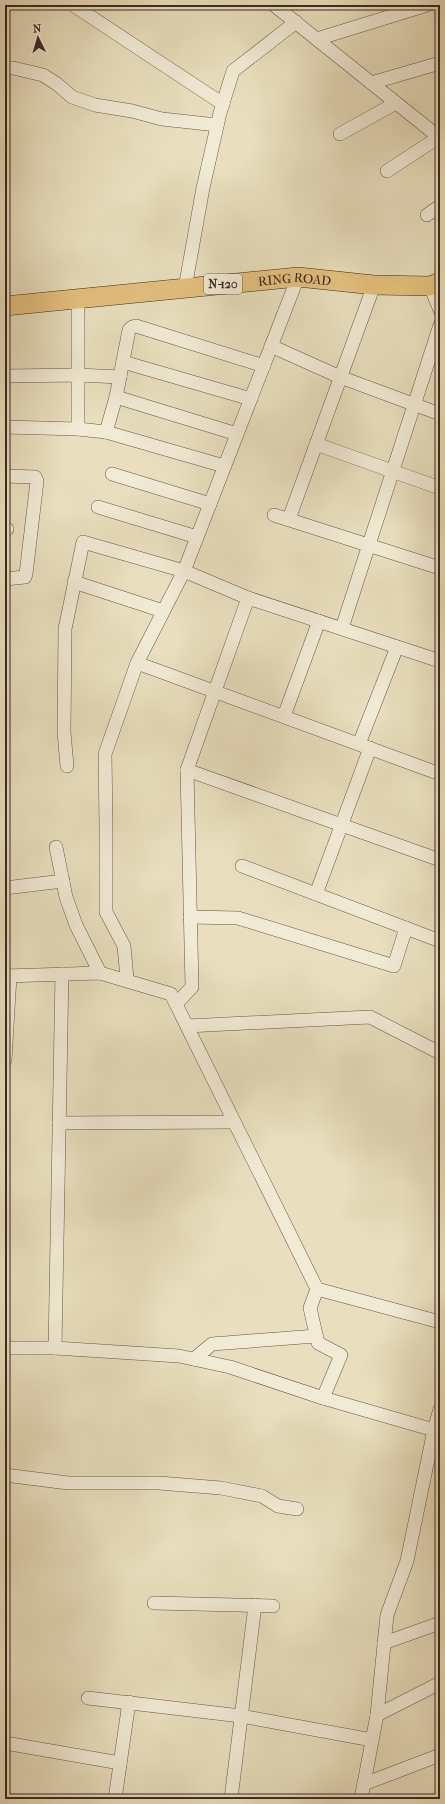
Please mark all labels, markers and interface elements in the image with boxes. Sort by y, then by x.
north arrow [18,18,58,58]
text: N [32,22,43,35]
street label: RING ROAD [257,270,332,289]
road number: N-120 [204,274,242,294]

